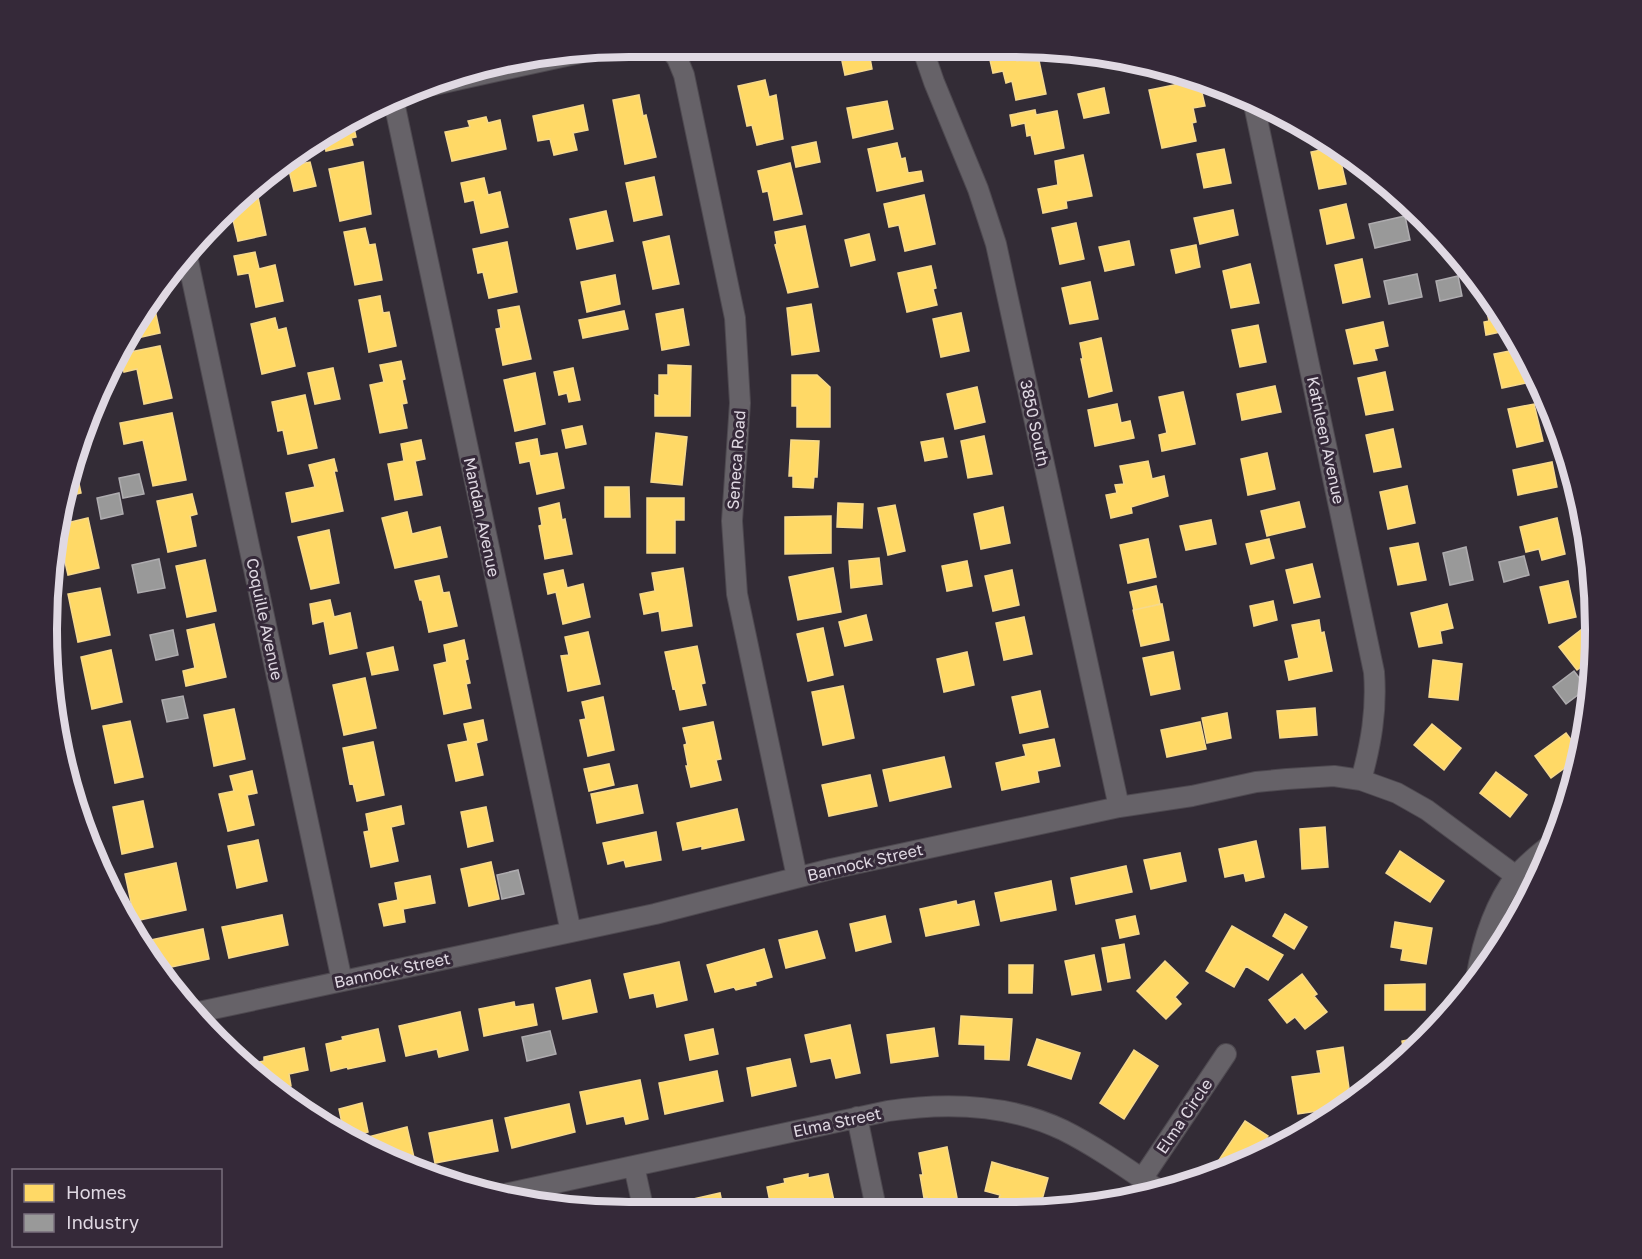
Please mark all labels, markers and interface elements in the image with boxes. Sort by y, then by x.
street label: Kathleen Avenue [1303,374,1349,506]
street label: 3850 South [1016,378,1054,468]
street label: Seneca Road [723,410,749,510]
street label: Mandan Avenue [460,455,504,579]
street label: Coquille Avenue [242,556,288,682]
street label: Bannock Street [805,839,925,885]
street label: Bannock Street [332,948,452,992]
street label: Elma Circle [1152,1075,1216,1157]
street label: Elma Street [791,1103,883,1141]
legend [12,1169,222,1247]
text: Homes [66,1181,126,1203]
text: Industry [66,1211,139,1233]

